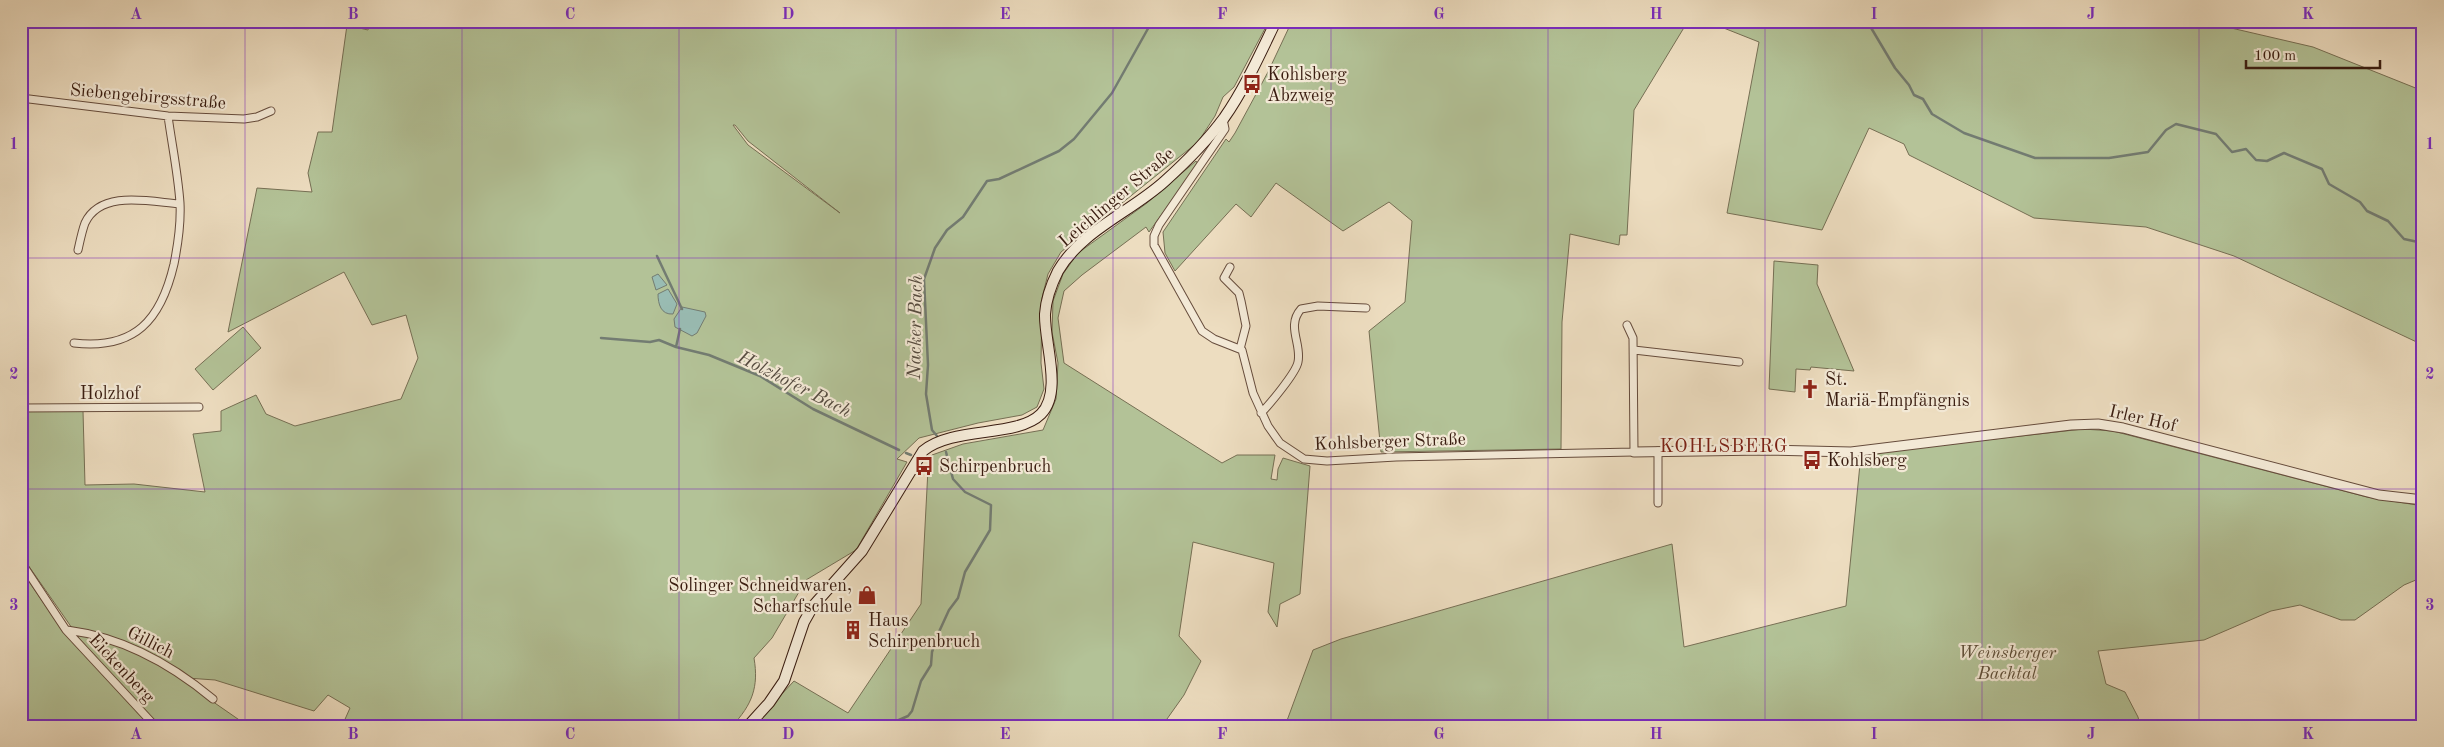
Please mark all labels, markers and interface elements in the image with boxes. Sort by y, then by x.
text: A [130,7,142,23]
text: B [347,7,359,23]
text: C [565,7,575,23]
text: D [782,7,794,23]
text: E [999,7,1011,23]
text: F [1217,7,1228,23]
text: G [1433,7,1445,23]
text: H [1649,7,1663,23]
text: I [1870,7,1878,23]
text: J [2087,7,2096,23]
text: K [2302,7,2314,23]
scale bar [2246,38,2380,70]
text: 100 m [2254,49,2296,64]
place label: Kohlsberg Abzweig [1267,66,1347,105]
bus stop icon: Kohlsberg Abzweig [1241,73,1263,95]
street label: Siebengebirgsstraße [69,81,227,113]
text: 1 [9,137,19,153]
text: 1 [2425,137,2435,153]
street label: Leichlinger Straße [1056,145,1178,251]
water label: Nacker Bach [906,274,927,381]
water label: Holzhofer Bach [733,348,854,422]
text: 2 [9,367,19,383]
text: 2 [2425,367,2435,383]
place label: St. Mariä-Empfängnis [1825,371,1970,410]
church icon: St. Mariä-Empfängnis [1799,378,1821,400]
street label: Holzhof [80,385,141,403]
street label: Irler Hof [2107,402,2179,436]
street label: Kohlsberger Straße [1314,430,1466,454]
district label: KOHLSBERG [1660,438,1788,457]
bus stop icon: Kohlsberg [1801,449,1823,471]
place label: Kohlsberg [1827,452,1907,470]
bus stop icon: Schirpenbruch [913,455,935,477]
place label: Schirpenbruch [939,458,1051,476]
place label: Solinger Schneidwaren, Scharfschule [668,577,852,616]
shop icon: Solinger Schneidwaren, Scharfschule [856,584,878,606]
text: 3 [9,598,19,614]
text: 3 [2425,598,2435,614]
place label: Haus Schirpenbruch [868,612,980,651]
building icon: Haus Schirpenbruch [842,619,864,641]
street label: Gillich [124,624,177,662]
street label: Eickenberg [85,631,158,707]
park label: Weinsberger Bachtal [1958,644,2057,683]
text: A [130,727,142,743]
text: B [347,727,359,743]
text: C [565,727,575,743]
text: D [782,727,794,743]
text: E [999,727,1011,743]
text: F [1217,727,1228,743]
text: G [1433,727,1445,743]
text: H [1649,727,1663,743]
text: I [1870,727,1878,743]
text: J [2087,727,2096,743]
text: K [2302,727,2314,743]

